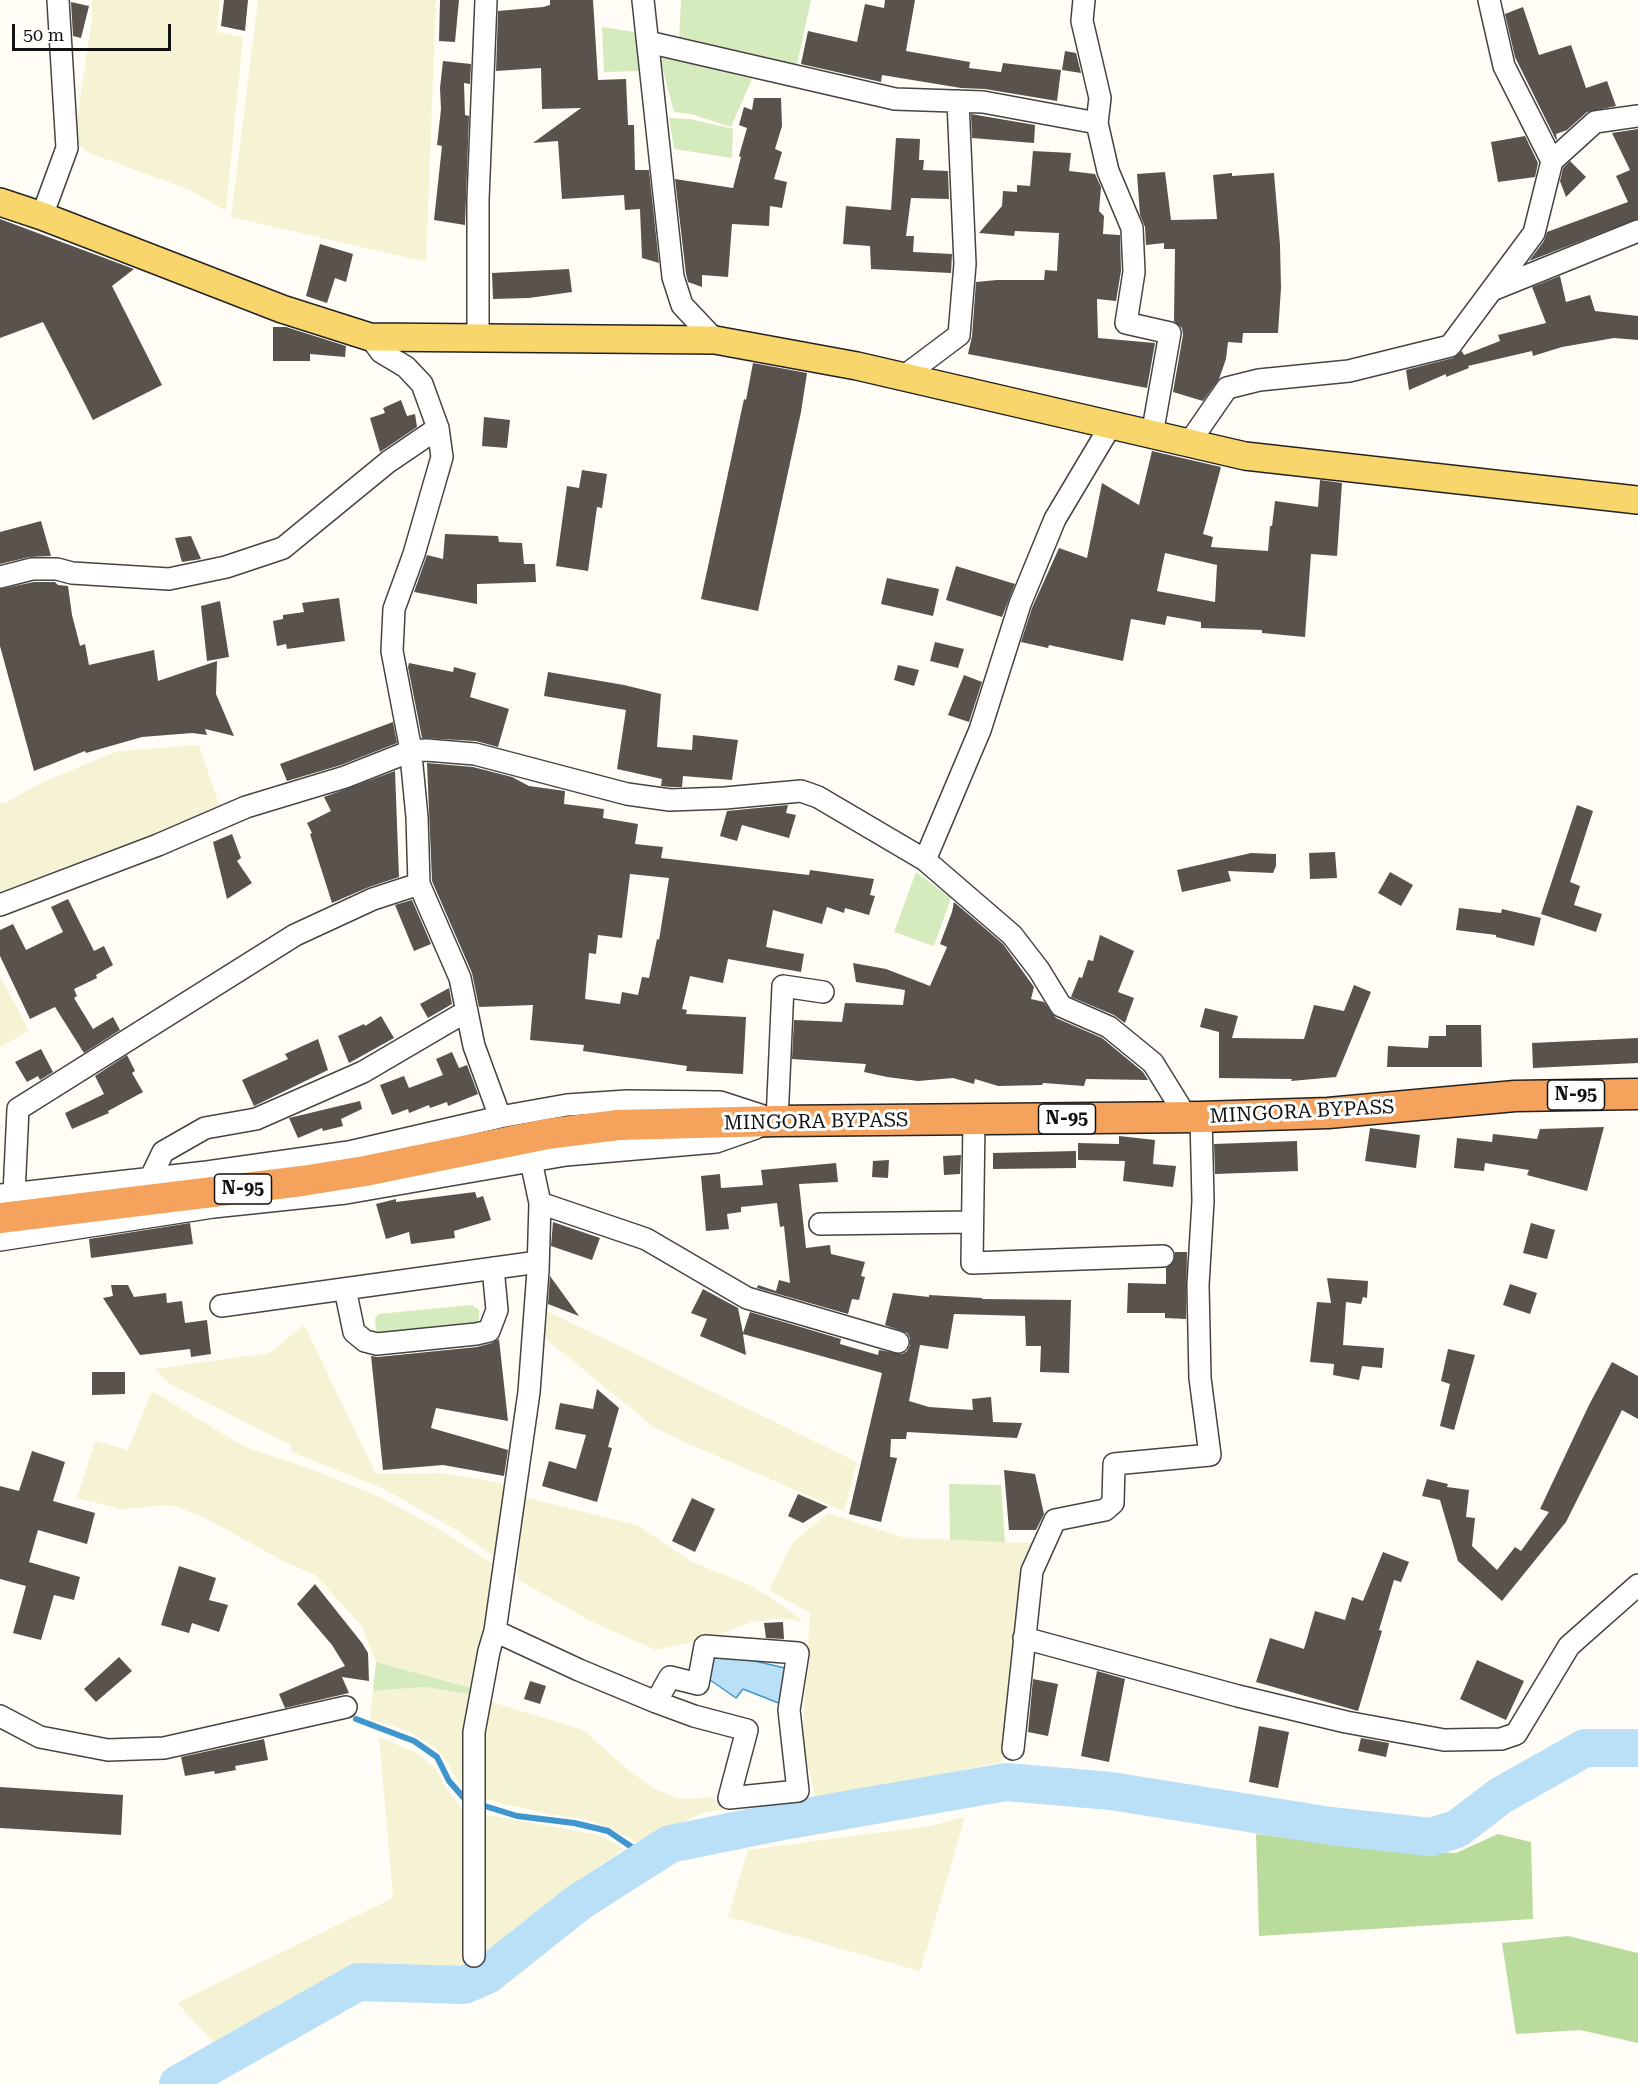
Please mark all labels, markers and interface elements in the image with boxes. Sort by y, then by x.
scale bar [15,12,174,50]
text: 50 m [23,24,64,45]
road number: N-95 [1548,1080,1604,1110]
street label: MINGORA BYPASS [1209,1095,1395,1129]
road number: N-95 [1038,1104,1096,1134]
street label: MINGORA BYPASS [723,1108,909,1136]
road number: N-95 [214,1174,272,1204]

